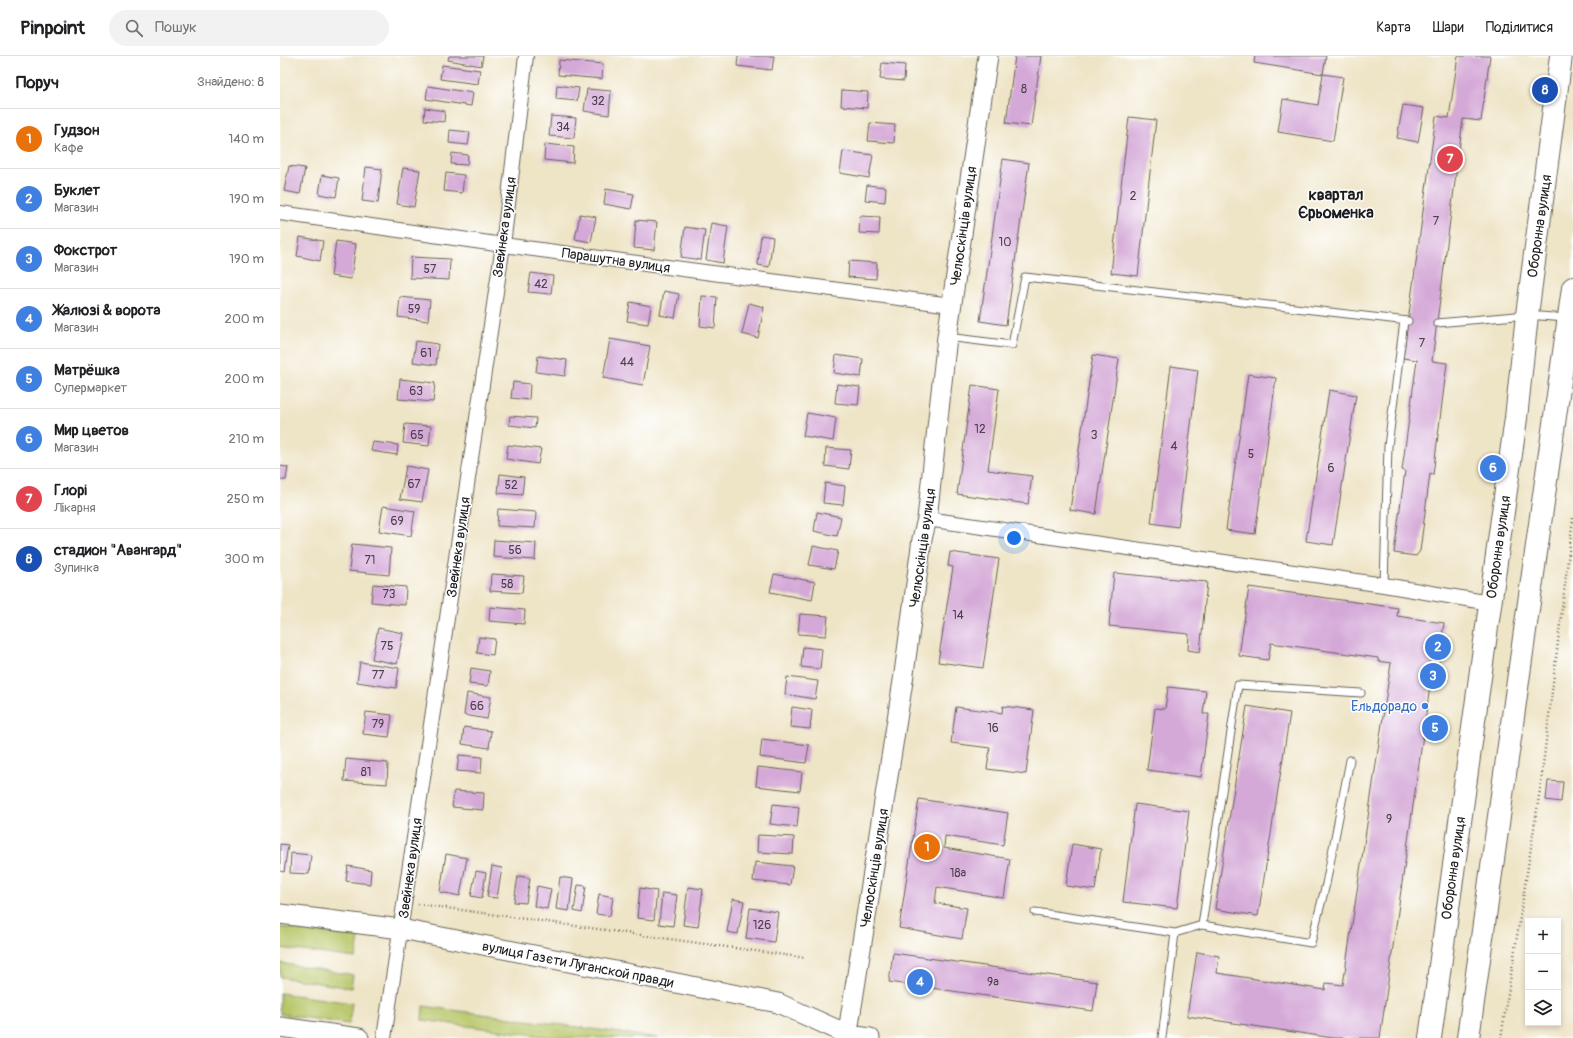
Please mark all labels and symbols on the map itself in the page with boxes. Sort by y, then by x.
pin: 8 [1532,75,1558,105]
house number: 8 [1021,82,1027,97]
house number: 32 [591,94,605,109]
house number: 34 [556,120,570,135]
pin: 7 [1437,144,1463,174]
street label: Челюскінців вулиця [947,165,980,287]
street label: Оборонна вулиця [1524,173,1555,279]
street label: Звейнека вулиця [489,176,520,278]
district label: квартал Єрьоменка [1298,185,1374,223]
house number: 2 [1130,189,1137,204]
house number: 7 [1433,214,1440,229]
house number: 10 [999,235,1011,250]
street label: Парашутна вулиця [561,244,671,277]
house number: 57 [424,262,437,277]
house number: 42 [534,277,548,292]
house number: 59 [408,302,420,317]
house number: 7 [1419,336,1426,351]
house number: 61 [420,346,432,361]
house number: 44 [620,355,634,370]
house number: 63 [409,384,423,399]
house number: 12 [974,422,986,437]
house number: 65 [410,428,424,443]
house number: 3 [1091,428,1098,443]
house number: 4 [1171,439,1178,454]
house number: 5 [1248,447,1254,462]
pin: 6 [1480,453,1506,483]
house number: 6 [1328,461,1335,476]
house number: 67 [407,477,421,492]
house number: 52 [504,478,518,493]
street label: Челюскінців вулиця [906,487,939,609]
street label: Оборонна вулиця [1483,494,1514,600]
street label: Звейнека вулиця [443,496,474,598]
house number: 69 [390,514,404,529]
your location [1004,528,1024,548]
house number: 56 [508,543,522,558]
house number: 71 [364,553,376,568]
house number: 58 [501,577,513,592]
house number: 73 [382,587,396,602]
house number: 14 [952,608,964,623]
pin: 2 [1425,632,1451,662]
house number: 75 [381,639,393,654]
pin: 3 [1420,661,1446,691]
house number: 77 [372,668,385,683]
place label: Ельдорадо [1351,698,1417,715]
house number: 66 [470,699,484,714]
marker: Ельдорадо [1420,701,1430,711]
pin: 5 [1422,713,1448,743]
house number: 79 [372,717,384,732]
house number: 16 [987,721,999,736]
house number: 81 [361,765,371,780]
street label: Челюскінців вулиця [857,807,892,929]
house number: 9 [1386,812,1392,827]
street label: Оборонна вулиця [1438,815,1469,921]
street label: Звейнека вулиця [395,817,426,919]
pin: 1 [914,832,940,862]
house number: 18а [950,866,967,881]
house number: 126 [753,918,771,933]
street label: вулиця Газєти Луганской правди [481,938,675,991]
pin: 4 [907,967,933,997]
house number: 9а [987,975,999,990]

